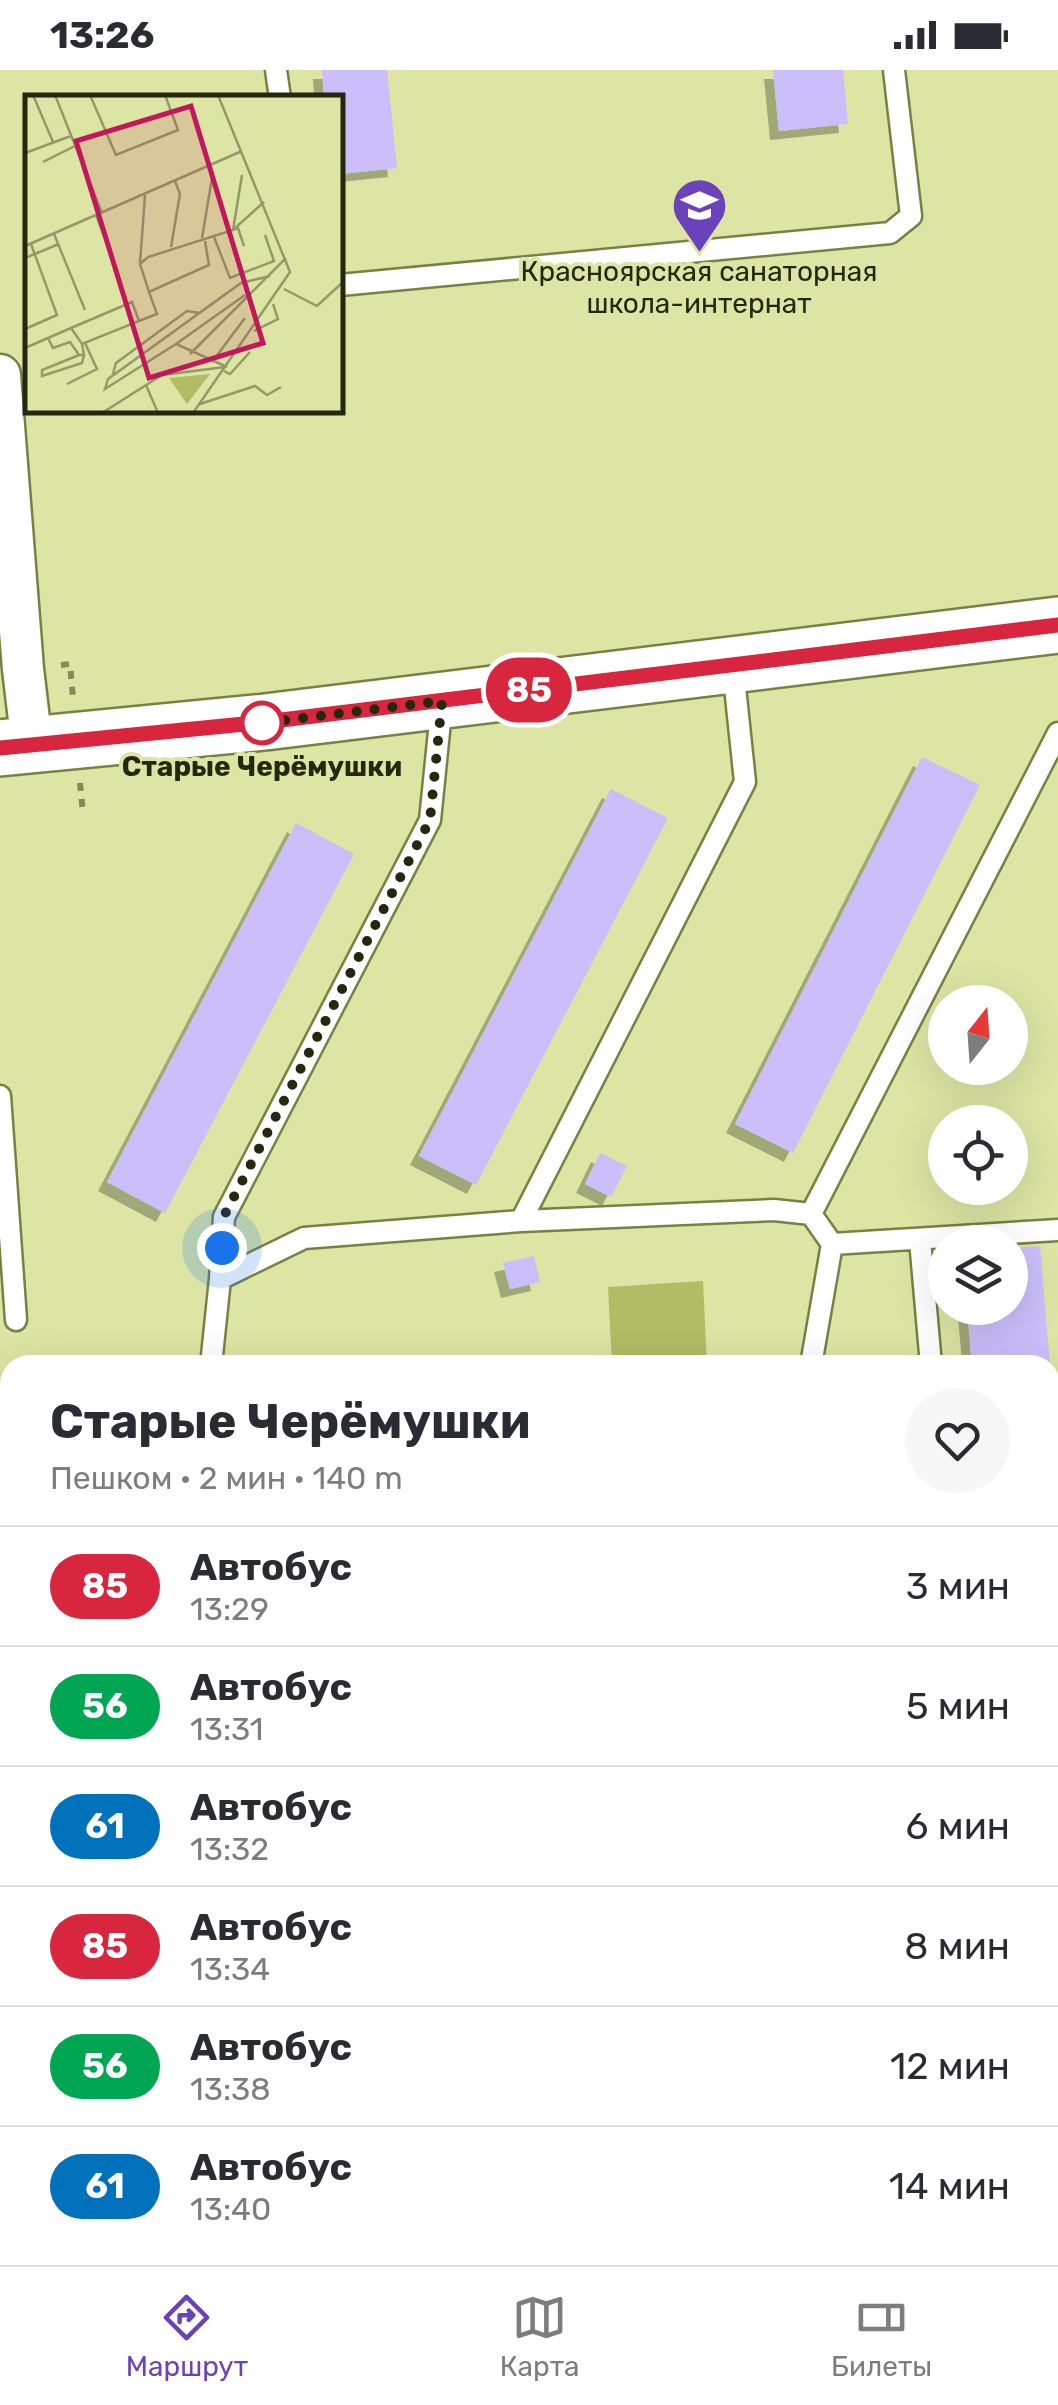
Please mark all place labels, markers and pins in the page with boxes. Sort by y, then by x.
school or university icon: Красноярская санаторная школа-интернат [669,175,729,254]
place label: Красноярская санаторная школа-интернат [521,255,877,320]
marker: Старые Черёмушки [241,702,283,744]
place label: Старые Черёмушки [122,750,402,783]

